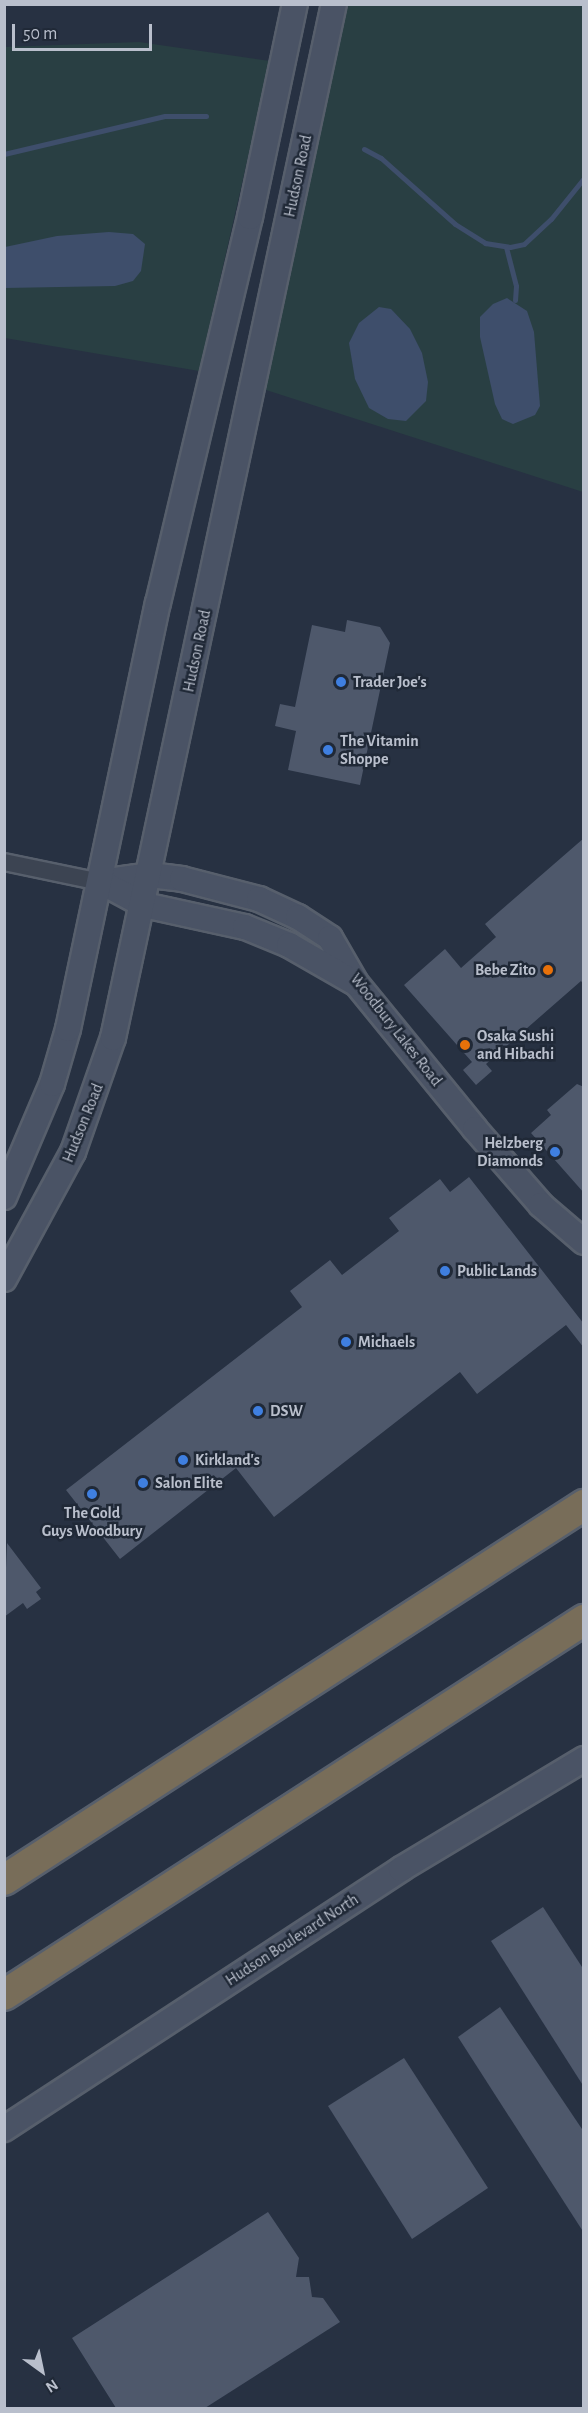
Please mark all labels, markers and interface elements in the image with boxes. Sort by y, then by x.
scale bar [15,12,154,50]
text: 50 m [23,25,57,43]
street label: Hudson Road [280,133,316,219]
street label: Hudson Road [179,608,215,694]
place label: Trader Joe's [353,672,427,692]
marker: Trader Joe's [334,675,348,689]
place label: The Vitamin Shoppe [340,731,419,769]
marker: The Vitamin Shoppe [321,743,335,757]
place label: Bebe Zito [475,960,536,980]
marker: Bebe Zito [541,963,555,977]
street label: Woodbury Lakes Road [346,970,446,1090]
place label: Osaka Sushi and Hibachi [477,1026,554,1064]
marker: Osaka Sushi and Hibachi [458,1038,472,1052]
street label: Hudson Road [58,1081,108,1165]
place label: Helzberg Diamonds [477,1133,543,1171]
marker: Helzberg Diamonds [548,1145,562,1159]
place label: Public Lands [457,1261,537,1281]
marker: Public Lands [438,1264,452,1278]
place label: Michaels [358,1332,415,1352]
marker: Michaels [339,1335,353,1349]
place label: DSW [270,1401,303,1421]
marker: DSW [251,1404,265,1418]
place label: Kirkland's [195,1450,260,1470]
marker: Kirkland's [176,1453,190,1467]
place label: Salon Elite [155,1473,223,1493]
marker: Salon Elite [136,1476,150,1490]
marker: The Gold Guys Woodbury [85,1487,99,1501]
place label: The Gold Guys Woodbury [42,1503,142,1541]
street label: Hudson Boulevard North [222,1890,362,1990]
north arrow [12,2341,72,2401]
text: N [43,2376,61,2396]

